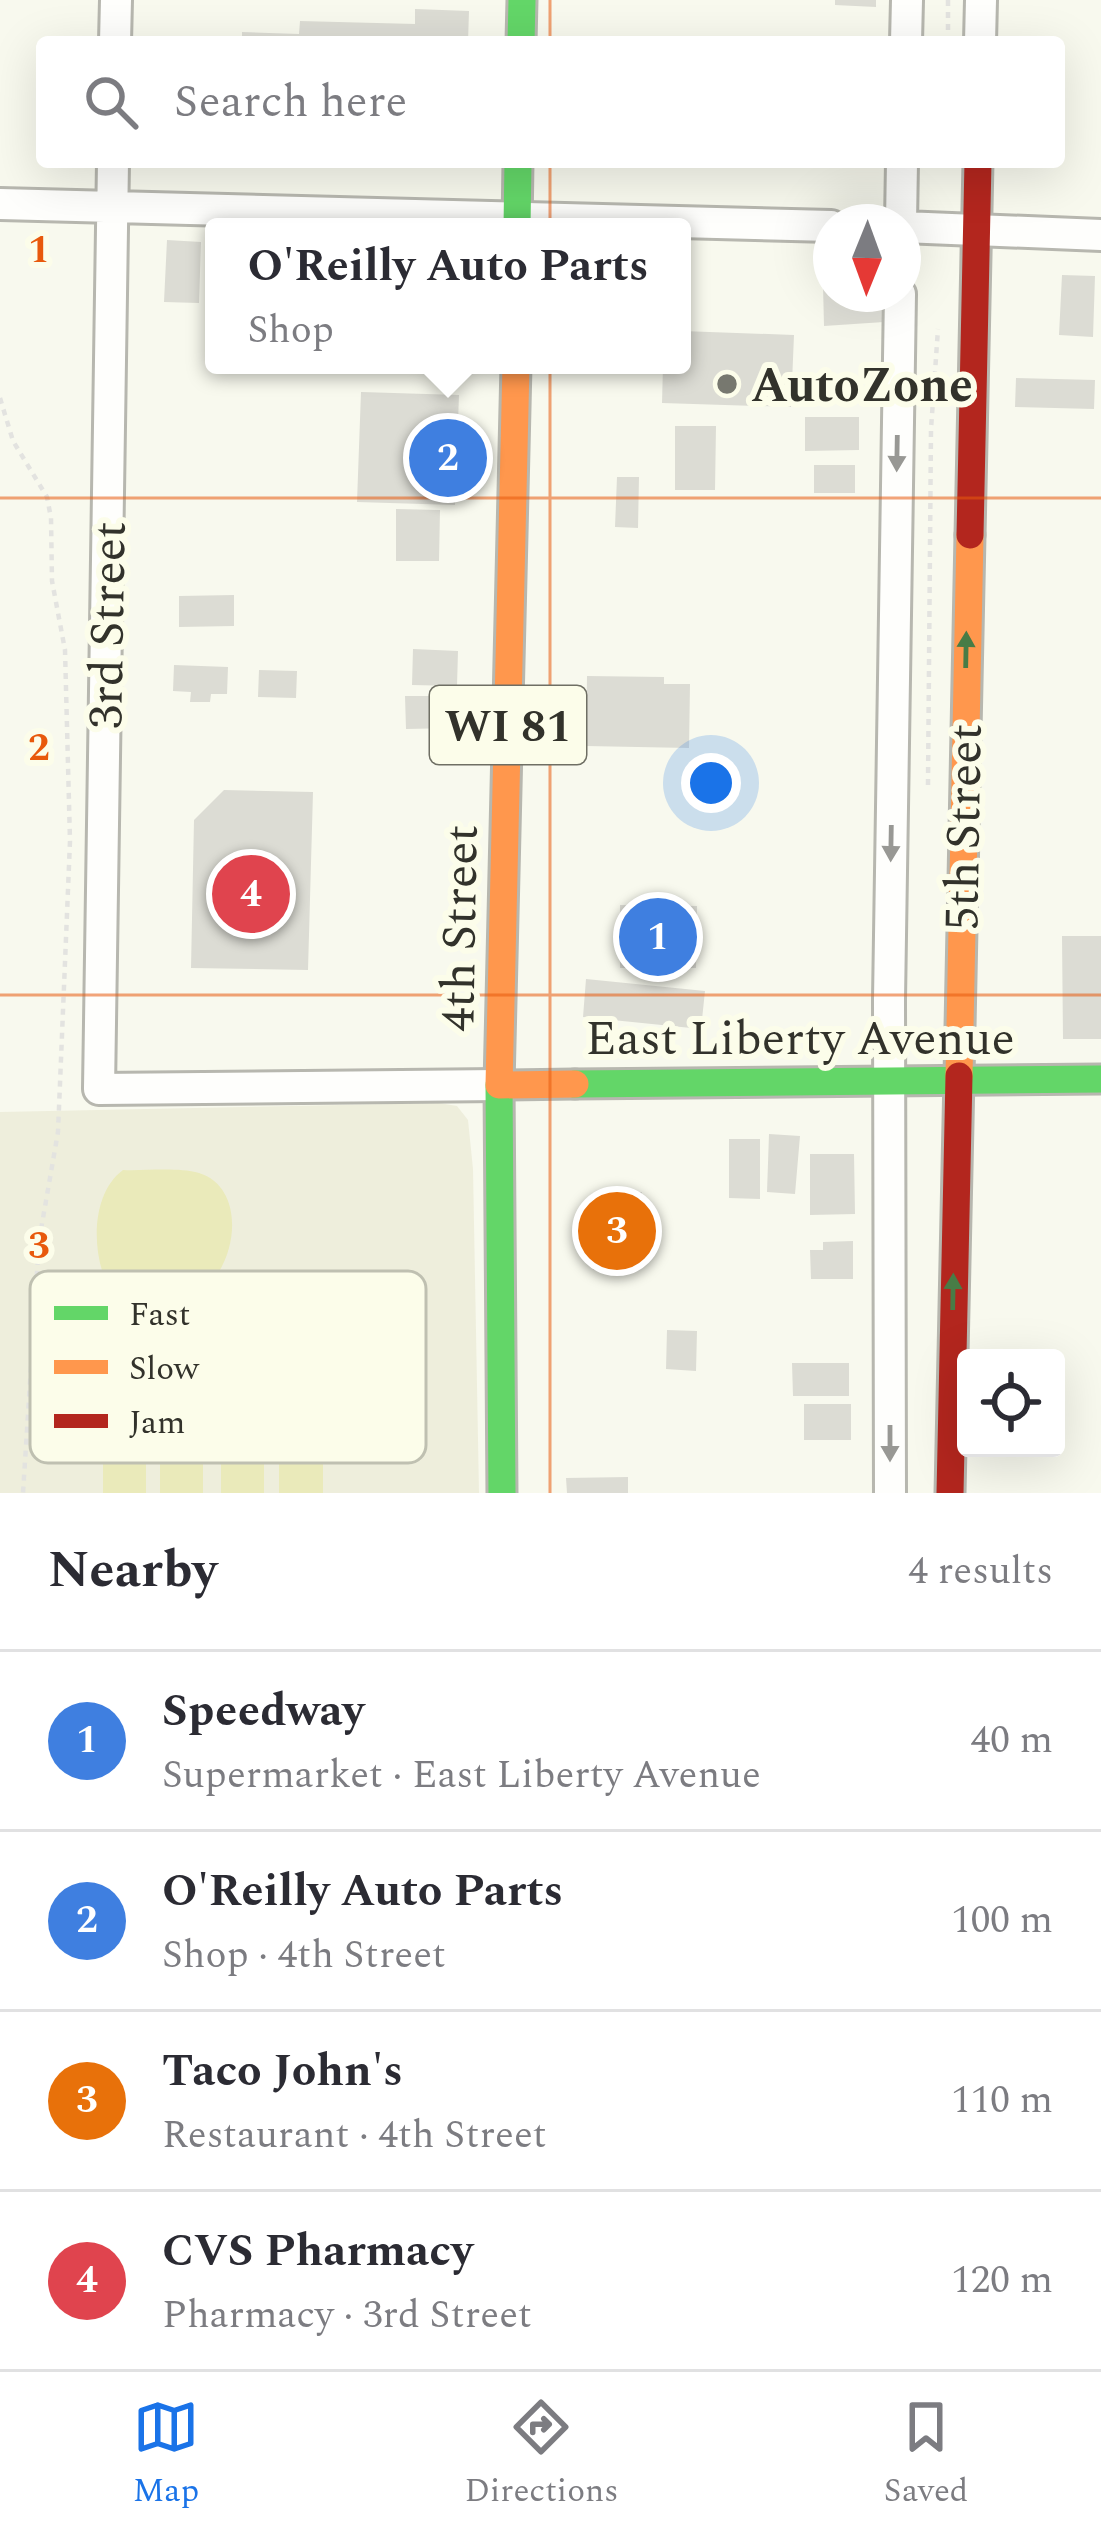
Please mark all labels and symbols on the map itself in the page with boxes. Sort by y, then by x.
north arrow [813,204,921,312]
text: 1 [28,221,50,280]
place label: AutoZone [751,350,973,423]
marker: AutoZone [714,371,740,397]
pin: 2 [409,413,487,503]
one-way arrow [888,435,907,473]
street label: 3rd Street [70,521,147,730]
one-way arrow [957,630,976,668]
road number: WI 81 [430,686,586,764]
text: 2 [28,719,50,778]
street label: 5th Street [926,723,1003,931]
your location [681,753,741,813]
street label: 4th Street [422,824,499,1032]
one-way arrow [882,825,901,863]
pin: 4 [212,849,290,939]
pin: 1 [619,892,697,982]
street label: East Liberty Avenue [585,1003,1015,1076]
pin: 3 [578,1186,656,1276]
text: 3 [28,1217,50,1276]
legend [30,1271,426,1463]
one-way arrow [943,1272,962,1310]
text: Fast [129,1290,190,1340]
text: Slow [129,1344,200,1394]
text: Jam [129,1398,185,1448]
one-way arrow [880,1425,900,1463]

